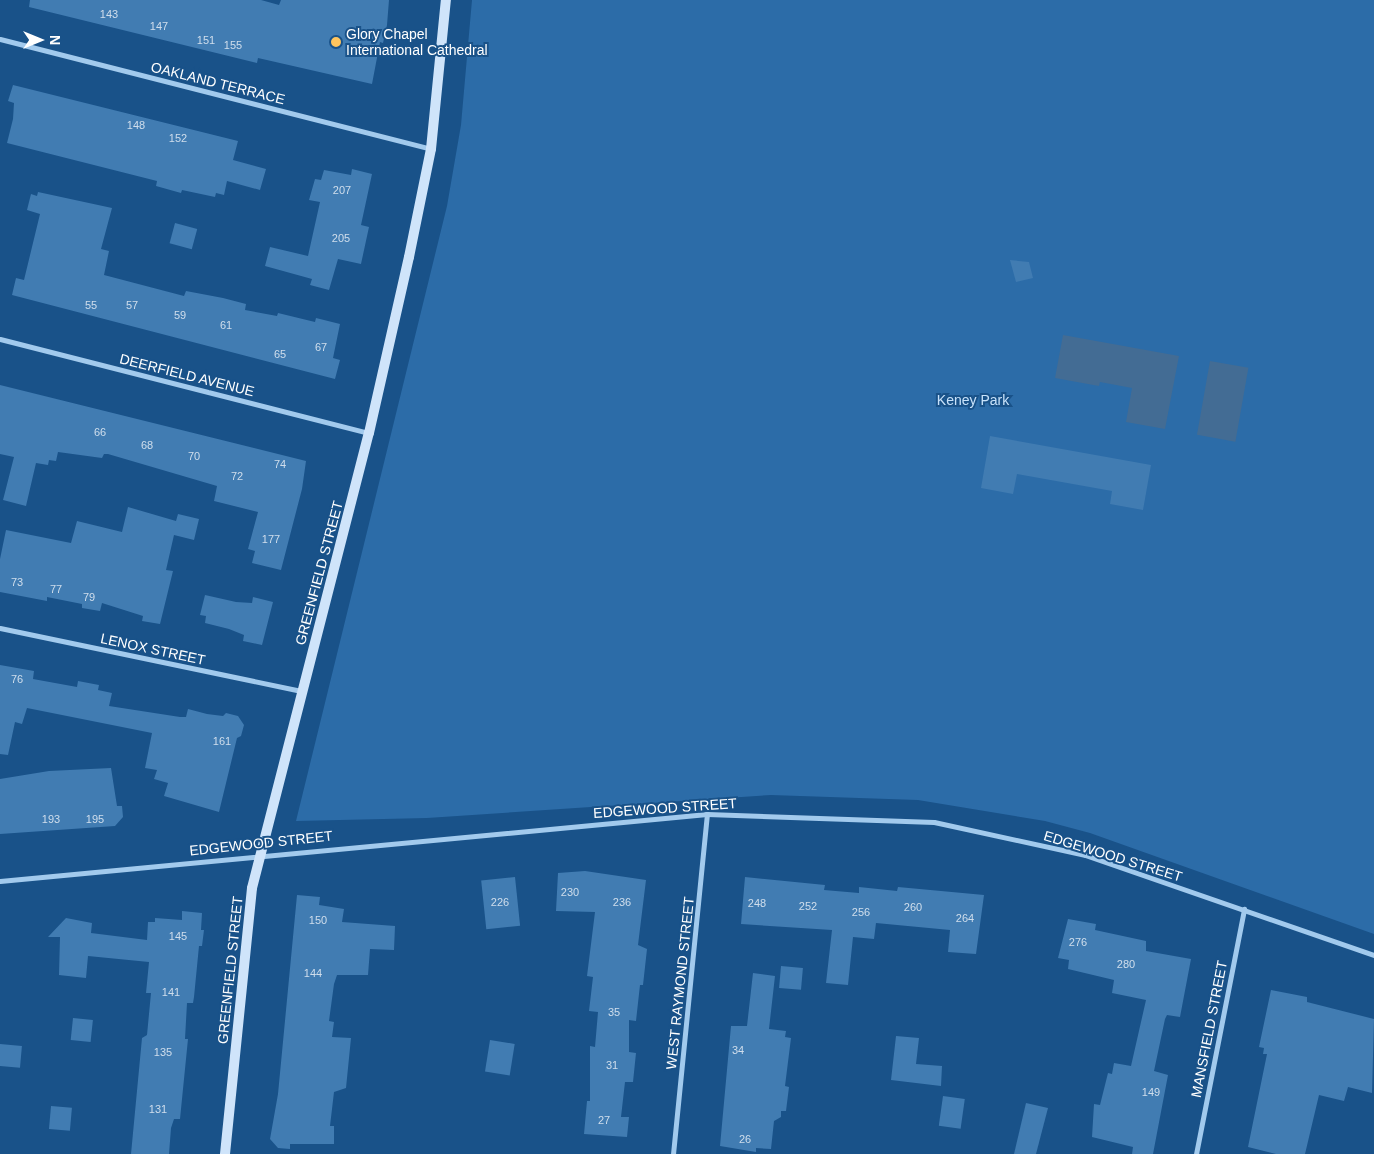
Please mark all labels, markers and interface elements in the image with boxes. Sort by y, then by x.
house number: 143 [100,7,118,21]
north arrow [15,15,65,65]
house number: 147 [150,19,168,33]
place label: Glory Chapel International Cathedral [346,26,488,58]
house number: 151 [197,33,215,47]
text: N [47,35,63,45]
marker: Glory Chapel International Cathedral [330,36,342,48]
house number: 155 [224,38,242,52]
street label: OAKLAND TERRACE [149,58,287,108]
house number: 148 [127,118,145,132]
house number: 152 [169,131,187,145]
house number: 207 [333,183,351,197]
house number: 205 [332,231,350,245]
house number: 55 [85,298,97,312]
house number: 57 [126,298,138,312]
house number: 59 [174,308,186,322]
house number: 61 [220,318,232,332]
house number: 67 [315,340,327,354]
house number: 65 [274,347,286,361]
street label: DEERFIELD AVENUE [118,350,256,400]
park label: Keney Park [937,392,1009,408]
house number: 66 [94,425,106,439]
house number: 68 [141,438,153,452]
house number: 70 [188,449,200,463]
house number: 74 [274,457,286,471]
house number: 72 [231,469,243,483]
street label: GREENFIELD STREET [292,499,346,647]
house number: 177 [262,532,280,546]
house number: 73 [11,575,23,589]
house number: 77 [50,582,62,596]
house number: 79 [83,590,95,604]
street label: LENOX STREET [99,630,207,668]
house number: 76 [11,672,23,686]
house number: 161 [213,734,231,748]
street label: EDGEWOOD STREET [593,795,737,821]
house number: 193 [42,812,60,826]
house number: 195 [86,812,104,826]
street label: EDGEWOOD STREET [189,827,333,859]
street label: EDGEWOOD STREET [1042,827,1184,885]
house number: 230 [561,885,579,899]
street label: GREENFIELD STREET [214,895,246,1045]
house number: 226 [491,895,509,909]
house number: 236 [613,895,631,909]
street label: WEST RAYMOND STREET [663,896,697,1070]
house number: 248 [748,896,766,910]
house number: 252 [799,899,817,913]
house number: 260 [904,900,922,914]
house number: 256 [852,905,870,919]
house number: 264 [956,911,974,925]
house number: 150 [309,913,327,927]
house number: 145 [169,929,187,943]
house number: 276 [1069,935,1087,949]
house number: 280 [1117,957,1135,971]
street label: MANSFIELD STREET [1187,959,1231,1099]
house number: 144 [304,966,322,980]
house number: 141 [162,985,180,999]
house number: 35 [608,1005,620,1019]
house number: 34 [732,1043,744,1057]
house number: 135 [154,1045,172,1059]
house number: 31 [606,1058,618,1072]
house number: 149 [1142,1085,1160,1099]
house number: 131 [149,1102,167,1116]
house number: 27 [598,1113,610,1127]
house number: 26 [739,1132,751,1146]

